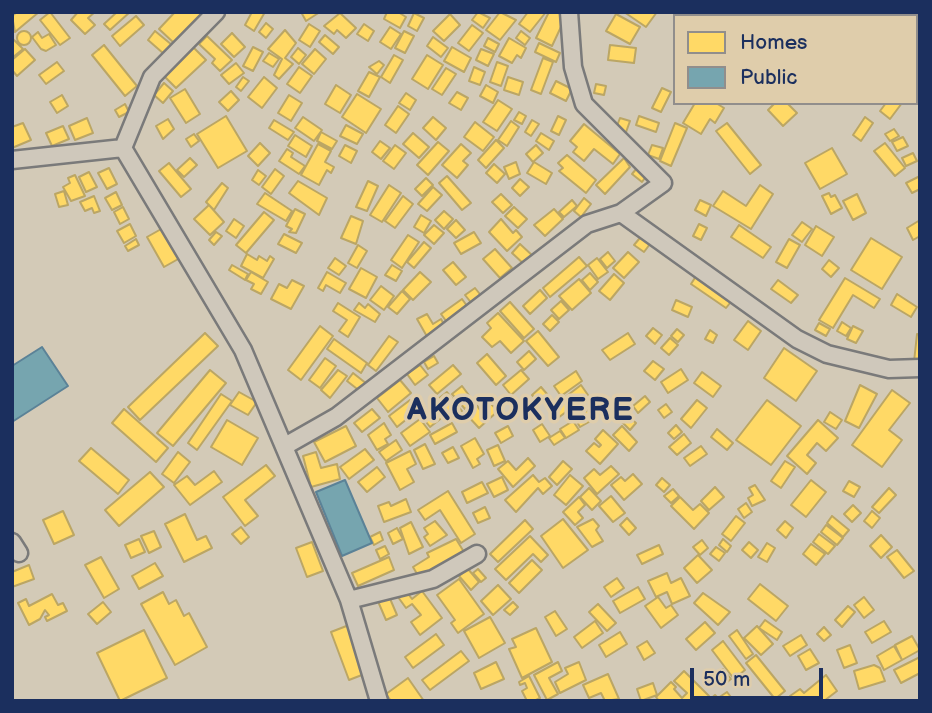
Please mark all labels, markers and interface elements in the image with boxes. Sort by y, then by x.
legend [673,14,918,105]
text: Homes [740,30,808,55]
text: Public [740,65,798,90]
district label: AKOTOKYERE [408,393,634,431]
scale bar [694,654,827,698]
text: 50 m [703,667,750,692]

